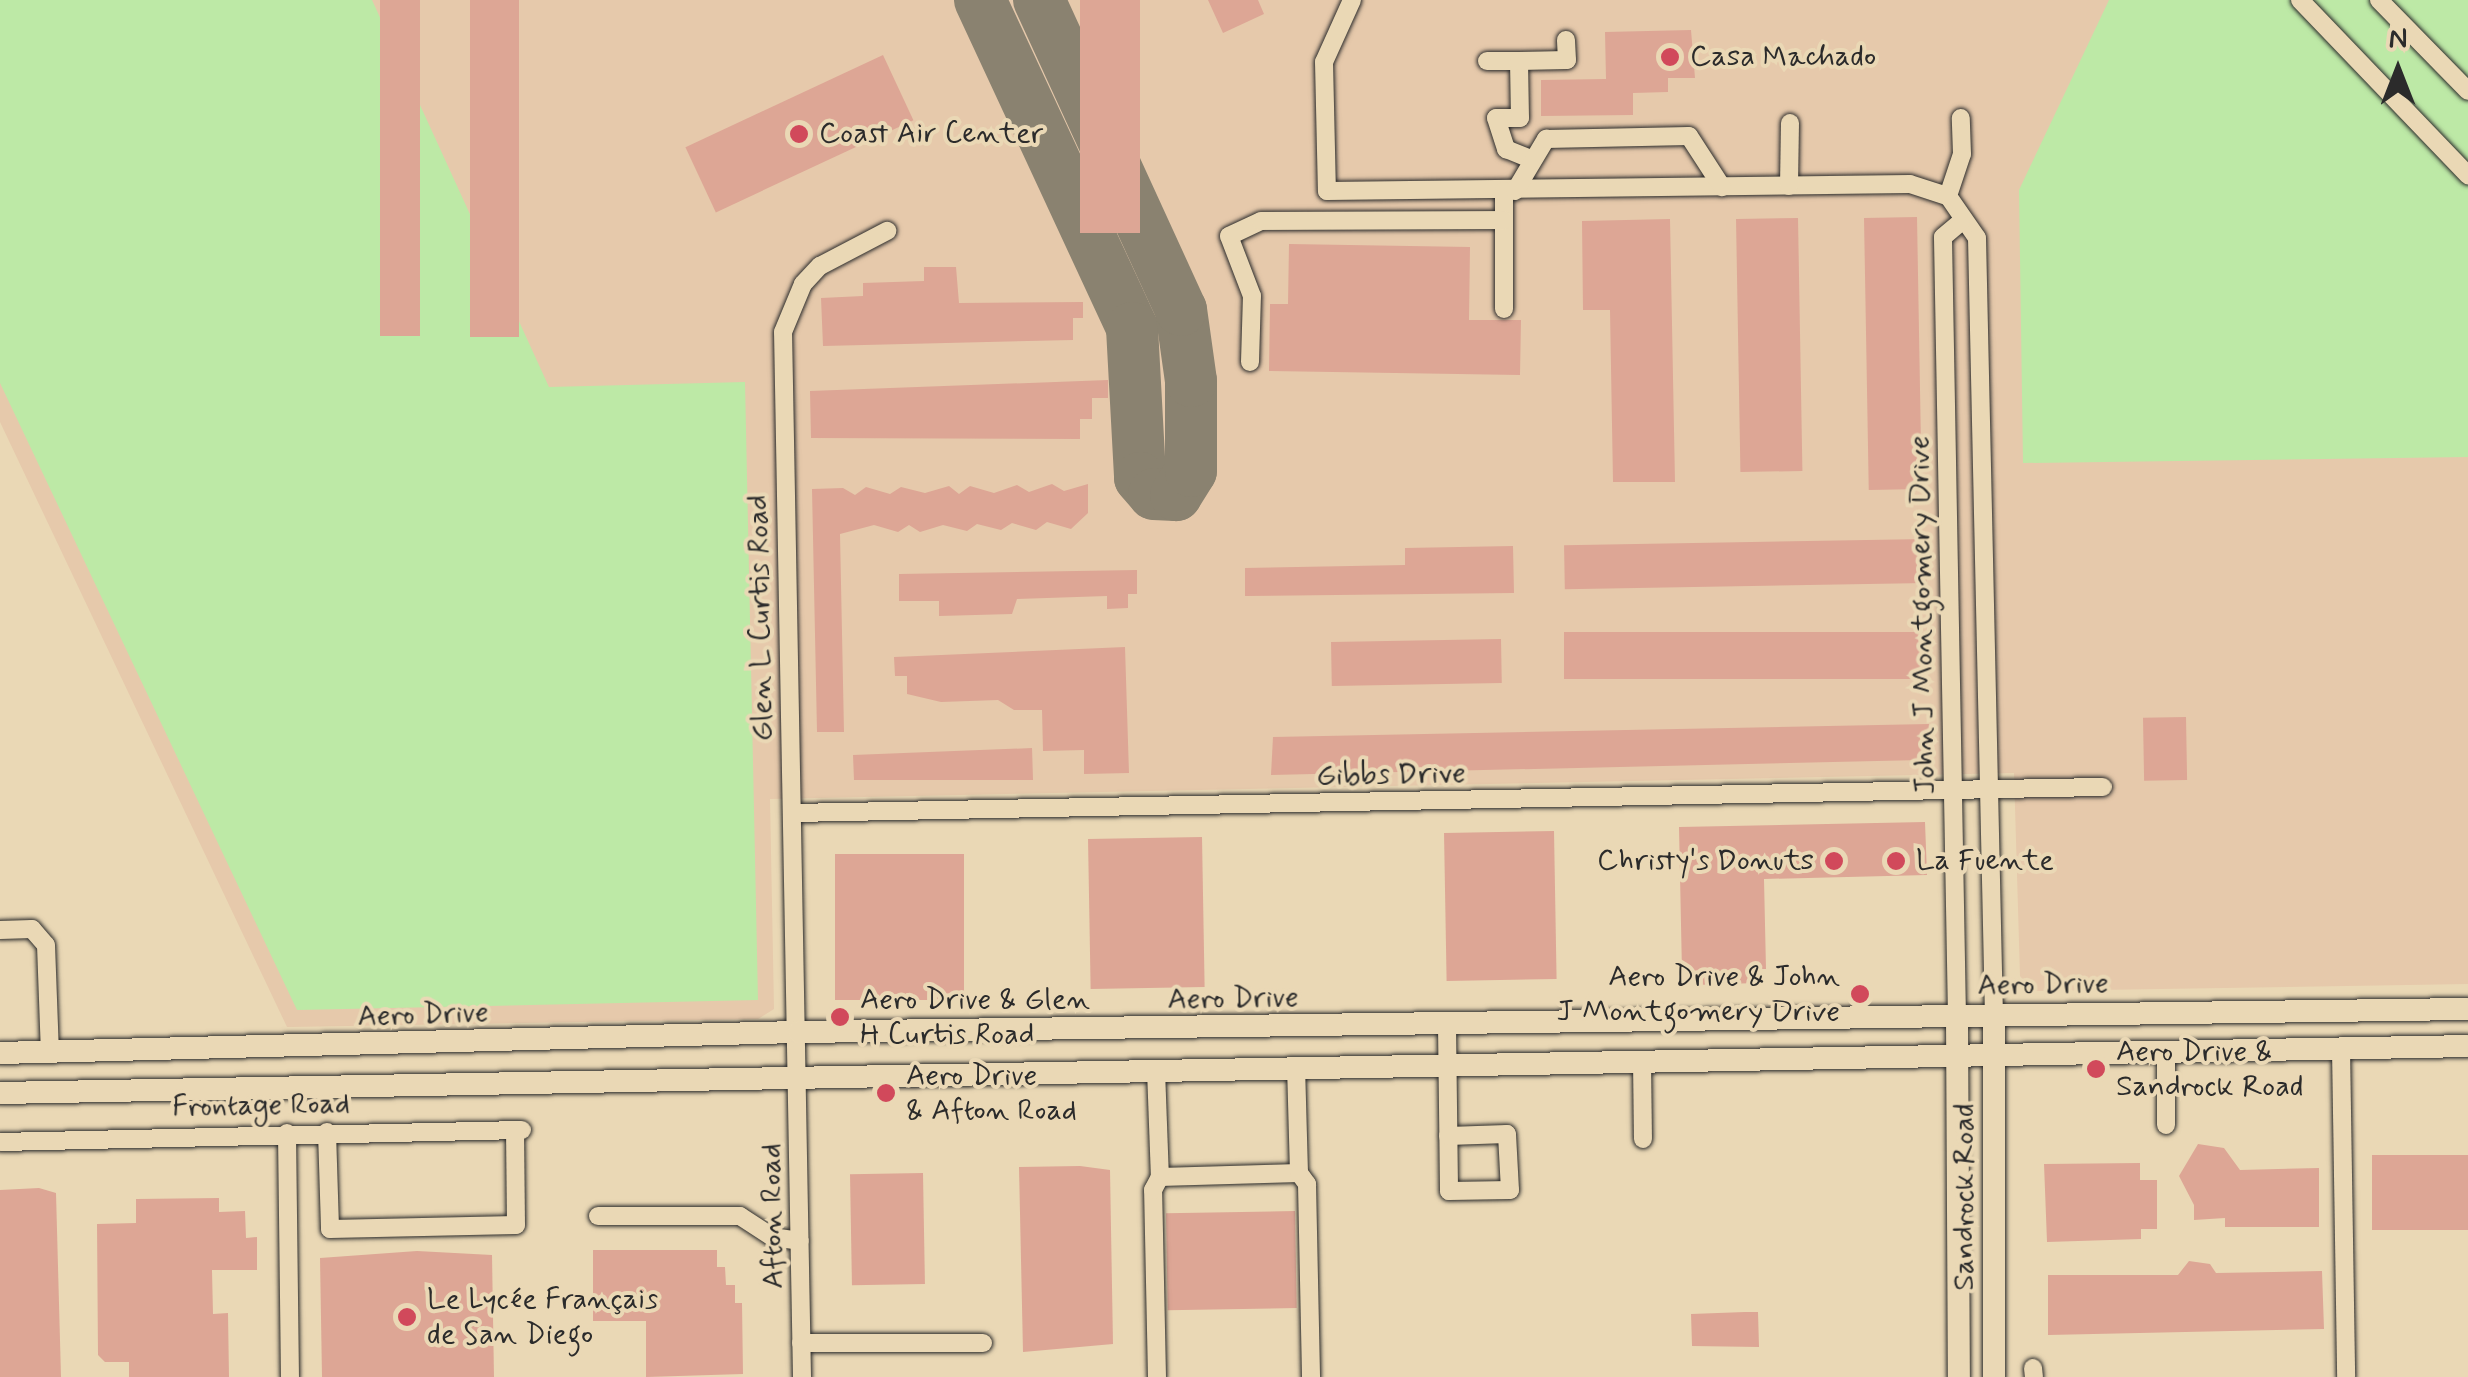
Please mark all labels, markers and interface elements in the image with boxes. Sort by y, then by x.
north arrow [2348,20,2448,120]
text: N [2389,21,2407,58]
place label: Casa Machado [1690,39,1875,75]
marker: Casa Machado [1659,46,1681,68]
place label: Coast Air Center [819,116,1038,152]
marker: Coast Air Center [788,123,810,145]
street label: John J Montgomery Drive [1902,444,1944,786]
street label: Glen L Curtis Road [741,493,781,743]
street label: Gibbs Drive [1317,756,1465,794]
place label: Christy's Donuts [1606,843,1814,879]
place label: La Fuente [1916,843,2045,879]
marker: Christy's Donuts [1823,850,1845,872]
marker: La Fuente [1885,850,1907,872]
place label: Aero Drive & John J Montgomery Drive [1574,959,1840,1030]
street label: Aero Drive [1977,966,2109,1004]
street label: Aero Drive [1167,980,1299,1018]
place label: Aero Drive & Glen H Curtis Road [860,982,1090,1052]
marker: Aero Drive & John J Montgomery Drive [1849,983,1871,1005]
street label: Aero Drive [357,995,489,1035]
marker: Aero Drive & Glen H Curtis Road [829,1006,851,1028]
place label: Aero Drive & Sandrock Road [2116,1034,2302,1104]
place label: Aero Drive & Afton Road [906,1058,1077,1128]
marker: Aero Drive & Sandrock Road [2085,1058,2107,1080]
marker: Aero Drive & Afton Road [875,1082,897,1104]
street label: Frontage Road [172,1086,350,1126]
street label: Sandrock Road [1947,1104,1983,1290]
street label: Afton Road [754,1143,792,1289]
place label: Le Lycée Français de San Diego [427,1282,664,1352]
marker: Le Lycée Français de San Diego [396,1306,418,1328]

